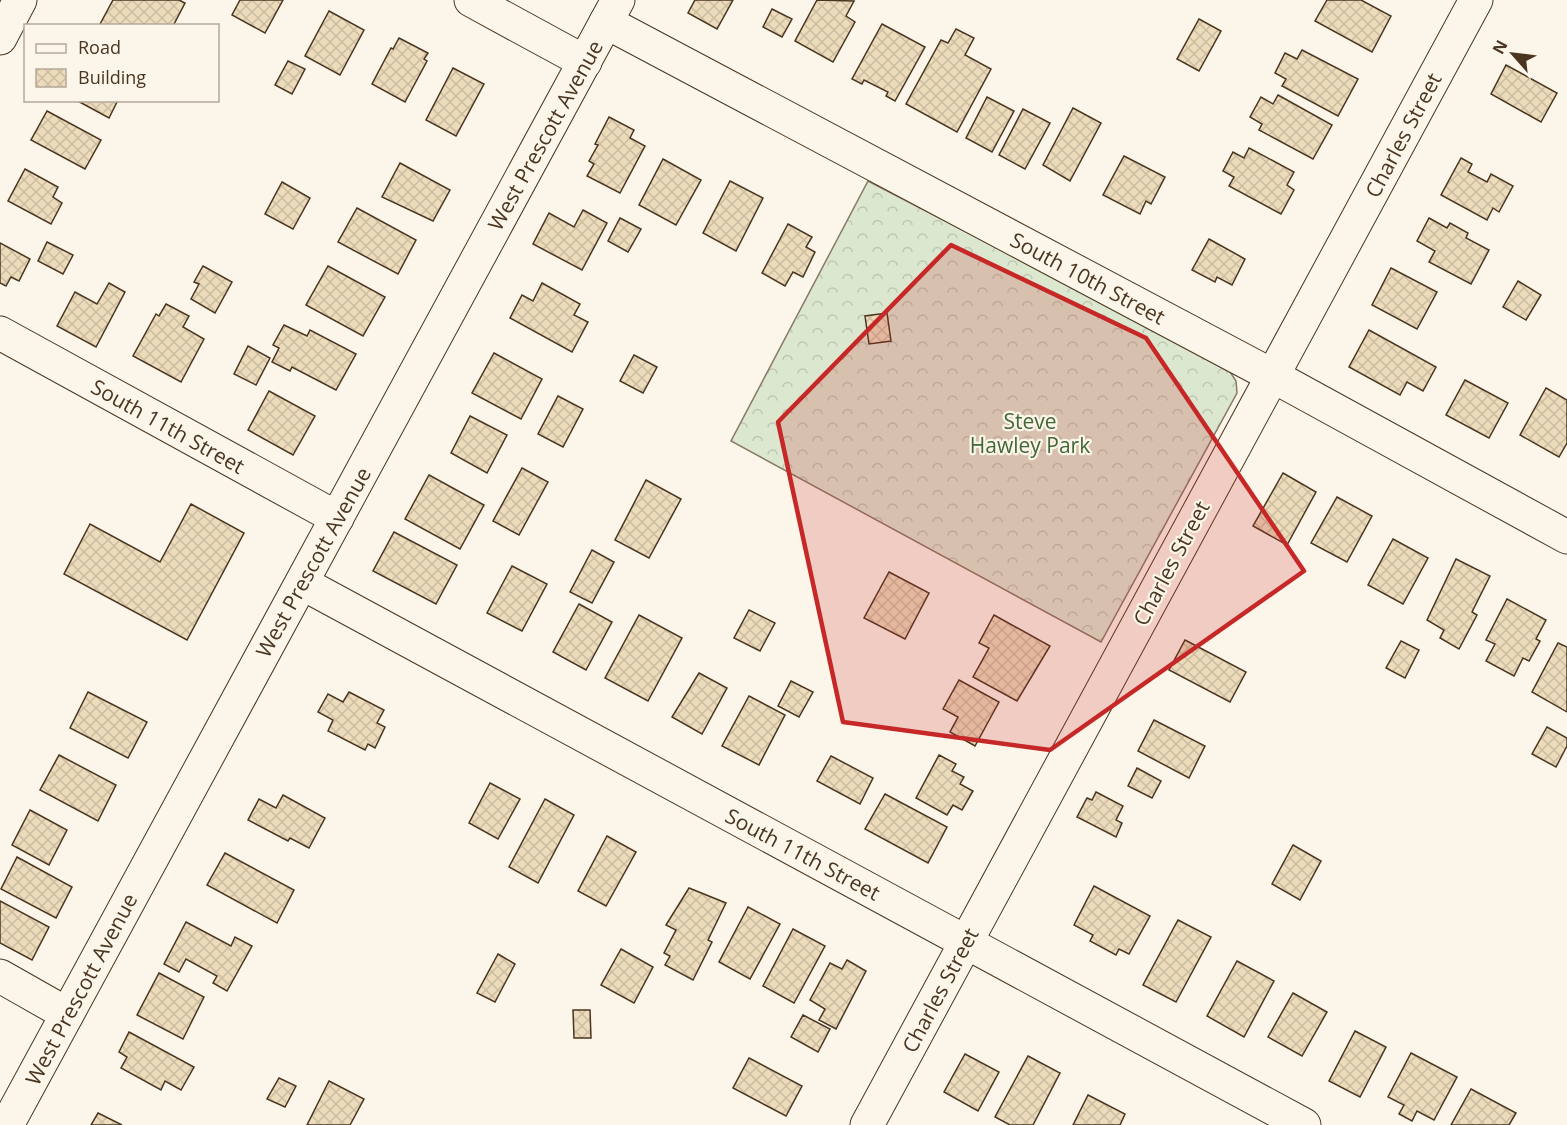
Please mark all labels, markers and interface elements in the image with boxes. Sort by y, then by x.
legend [24,24,219,102]
north arrow [1483,24,1543,84]
text: Road [78,35,121,59]
street label: West Prescott Avenue [481,35,609,235]
text: N [1487,36,1513,58]
text: Building [78,65,146,89]
street label: Charles Street [1358,68,1448,202]
street label: South 10th Street [1006,225,1170,331]
street label: South 11th Street [86,372,250,480]
park label: Steve Hawley Park [970,407,1090,459]
street label: West Prescott Avenue [249,462,377,662]
street label: Charles Street [1126,496,1216,630]
street label: South 11th Street [721,801,885,907]
street label: West Prescott Avenue [19,888,143,1090]
street label: Charles Street [895,923,985,1057]

